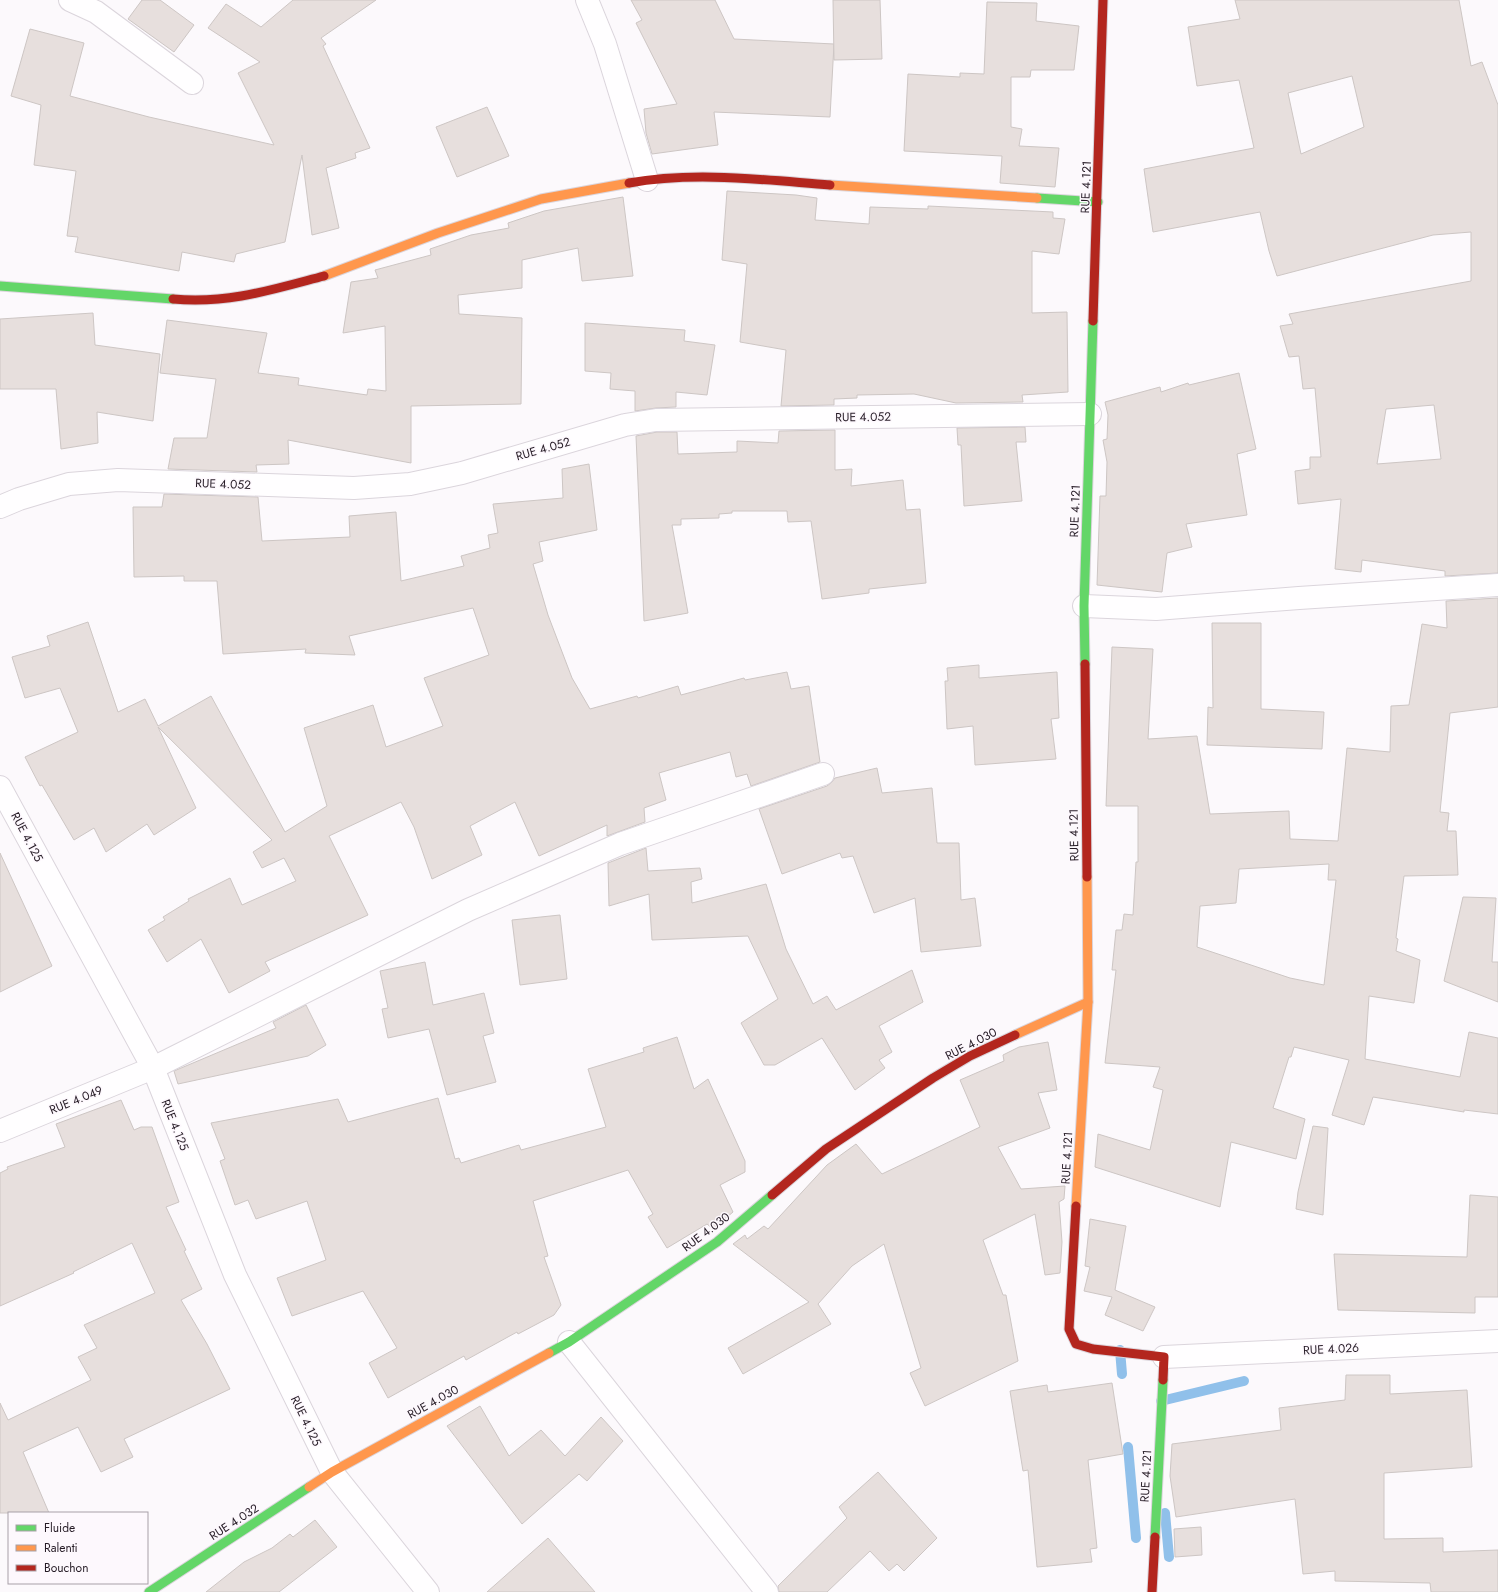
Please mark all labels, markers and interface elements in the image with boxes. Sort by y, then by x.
street label: RUE 4.121 [1076,160,1096,214]
street label: RUE 4.052 [835,408,891,426]
street label: RUE 4.052 [514,433,572,465]
street label: RUE 4.052 [195,474,251,494]
street label: RUE 4.121 [1065,484,1085,538]
street label: RUE 4.125 [6,809,48,865]
street label: RUE 4.121 [1065,809,1083,861]
street label: RUE 4.030 [942,1023,1000,1065]
street label: RUE 4.049 [47,1081,105,1119]
street label: RUE 4.125 [157,1097,194,1154]
street label: RUE 4.121 [1057,1131,1077,1185]
street label: RUE 4.030 [678,1208,734,1256]
street label: RUE 4.026 [1303,1339,1360,1359]
street label: RUE 4.030 [404,1381,462,1423]
street label: RUE 4.125 [286,1393,326,1449]
street label: RUE 4.121 [1136,1449,1156,1503]
street label: RUE 4.032 [206,1499,262,1545]
legend [8,1512,148,1584]
text: Fluide [44,1519,75,1537]
text: Ralenti [44,1539,78,1557]
text: Bouchon [44,1559,88,1577]

